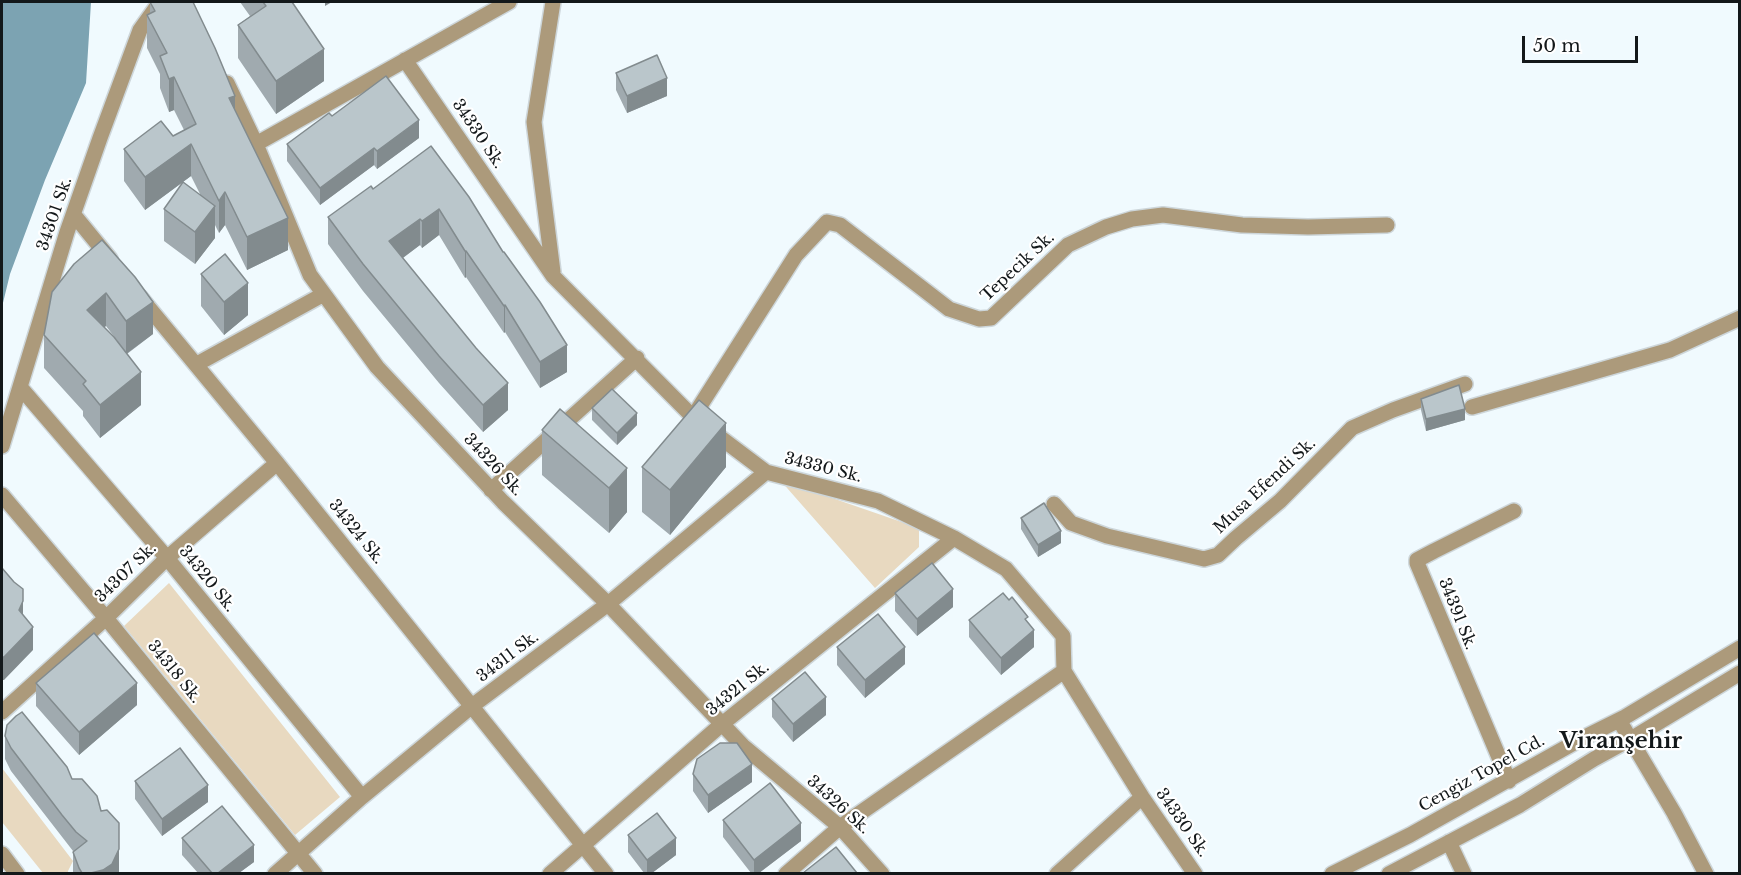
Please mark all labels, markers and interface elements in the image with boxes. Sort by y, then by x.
scale bar [1525,24,1640,62]
text: 50 m [1533,35,1581,57]
street label: 34330 Sk. [448,96,508,172]
street label: 34301 Sk. [33,175,77,253]
street label: Tepecik Sk. [977,228,1059,306]
street label: 34326 Sk. [459,430,527,500]
street label: Musa Efendi Sk. [1210,434,1320,538]
street label: 34330 Sk. [782,449,864,487]
street label: 34324 Sk. [324,496,388,568]
street label: 34307 Sk. [91,539,161,607]
street label: 34320 Sk. [175,542,239,616]
street label: 34391 Sk. [1434,575,1480,653]
street label: 34311 Sk. [473,628,543,686]
street label: 34318 Sk. [143,637,205,707]
street label: 34321 Sk. [703,658,773,720]
district label: Viranşehir [1560,729,1682,755]
street label: Cengiz Topel Cd. [1416,731,1548,817]
street label: 34326 Sk. [803,772,873,838]
street label: 34330 Sk. [1151,785,1213,861]

